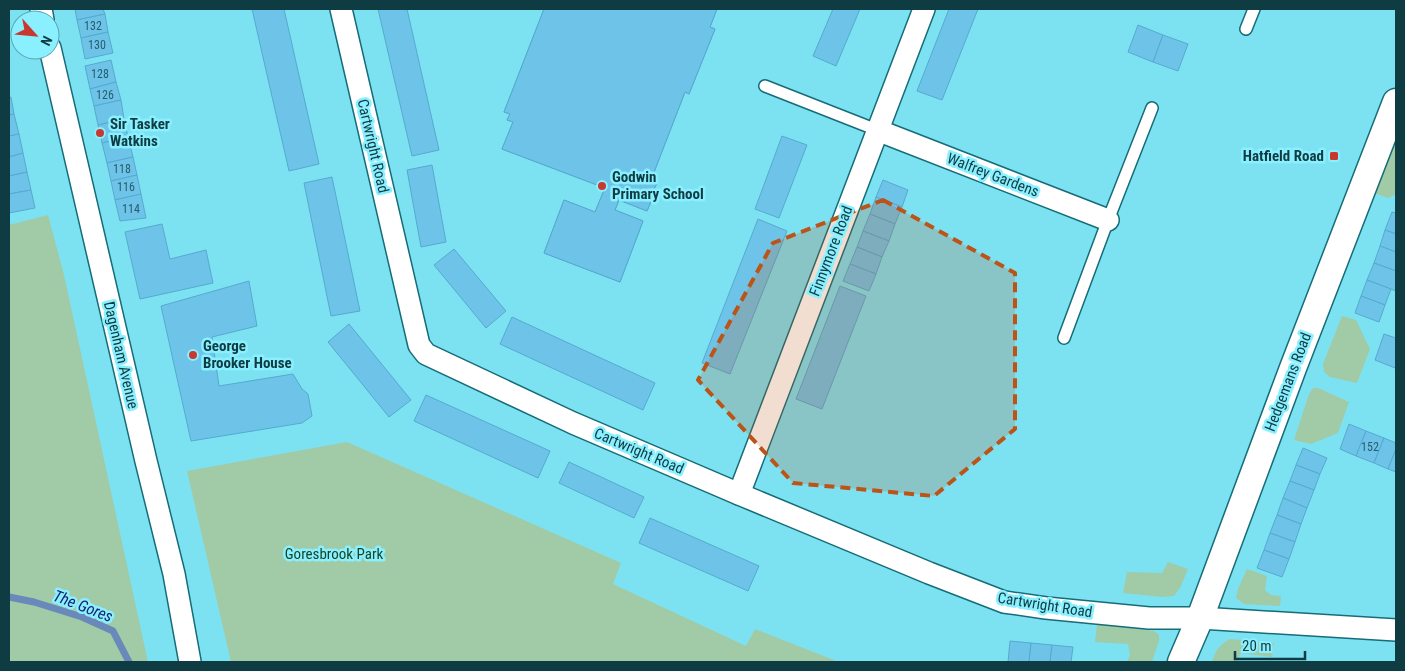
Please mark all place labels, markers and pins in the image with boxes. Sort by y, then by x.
place label: Sir Tasker Watkins [110,115,170,150]
marker: Sir Tasker Watkins [94,127,106,139]
place label: Hatfield Road [1243,147,1324,165]
marker: Hatfield Road [1328,150,1340,162]
place label: Godwin Primary School [612,168,704,203]
marker: Godwin Primary School [596,180,608,192]
place label: George Brooker House [203,337,292,372]
marker: George Brooker House [187,349,199,361]

